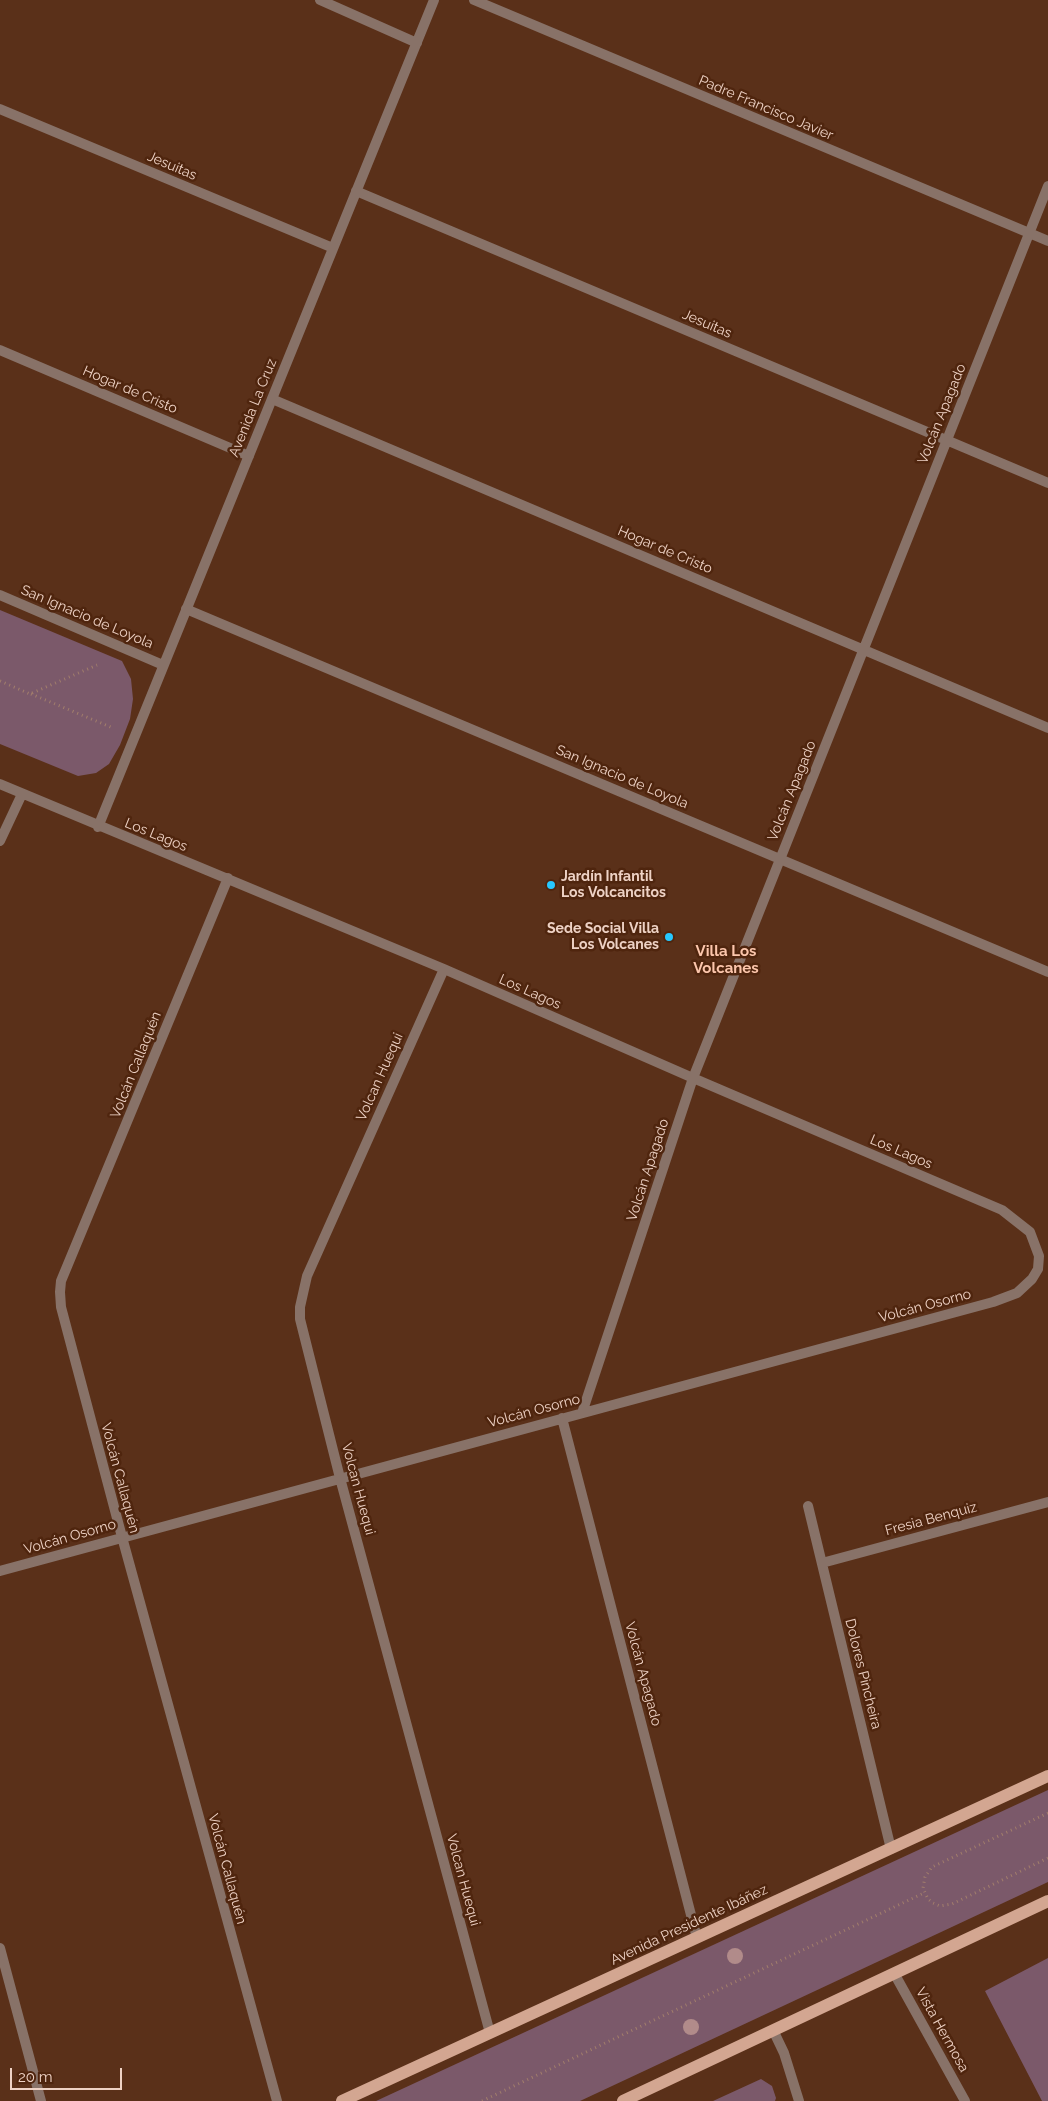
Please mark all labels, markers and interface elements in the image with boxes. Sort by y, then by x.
street label: Padre Francisco Javier [696,72,836,144]
street label: Jesuitas [145,148,199,184]
street label: Jesuitas [680,306,734,342]
street label: Avenida La Cruz [226,356,280,460]
street label: Volcán Apagado [914,361,970,467]
street label: Hogar de Cristo [80,363,180,417]
street label: Hogar de Cristo [615,523,715,577]
street label: San Ignacio de Loyola [18,582,156,652]
street label: Volcán Apagado [764,738,820,844]
street label: San Ignacio de Loyola [553,742,691,812]
street label: Los Lagos [122,815,190,855]
place label: Jardín Infantil Los Volcancitos [561,869,666,902]
marker: Jardín Infantil Los Volcancitos [545,879,557,891]
place label: Sede Social Villa Los Volcanes [547,921,659,954]
marker: Sede Social Villa Los Volcanes [663,931,675,943]
district label: Villa Los Volcanes [693,942,759,977]
street label: Los Lagos [496,971,564,1013]
street label: Volcán Callaquén [107,1009,165,1121]
street label: Volcan Huequi [353,1030,407,1124]
street label: Volcán Apagado [624,1117,672,1223]
street label: Los Lagos [867,1131,935,1173]
street label: Volcán Osorno [877,1286,973,1326]
street label: Volcán Osorno [486,1391,582,1431]
street label: Volcán Callaquén [97,1421,143,1535]
street label: Volcan Huequi [338,1441,378,1537]
street label: Fresia Benquiz [883,1499,979,1539]
street label: Volcán Osorno [22,1516,118,1558]
street label: Dolores Pincheira [841,1617,885,1731]
street label: Volcán Apagado [621,1620,665,1728]
street label: Volcán Callaquén [204,1812,250,1926]
street label: Volcan Huequi [443,1832,483,1928]
street label: Avenida Presidente Ibáñez [608,1881,770,1969]
street label: Vista Hermosa [912,1985,972,2075]
scale bar [12,2058,125,2090]
text: 20 m [18,2068,53,2086]

